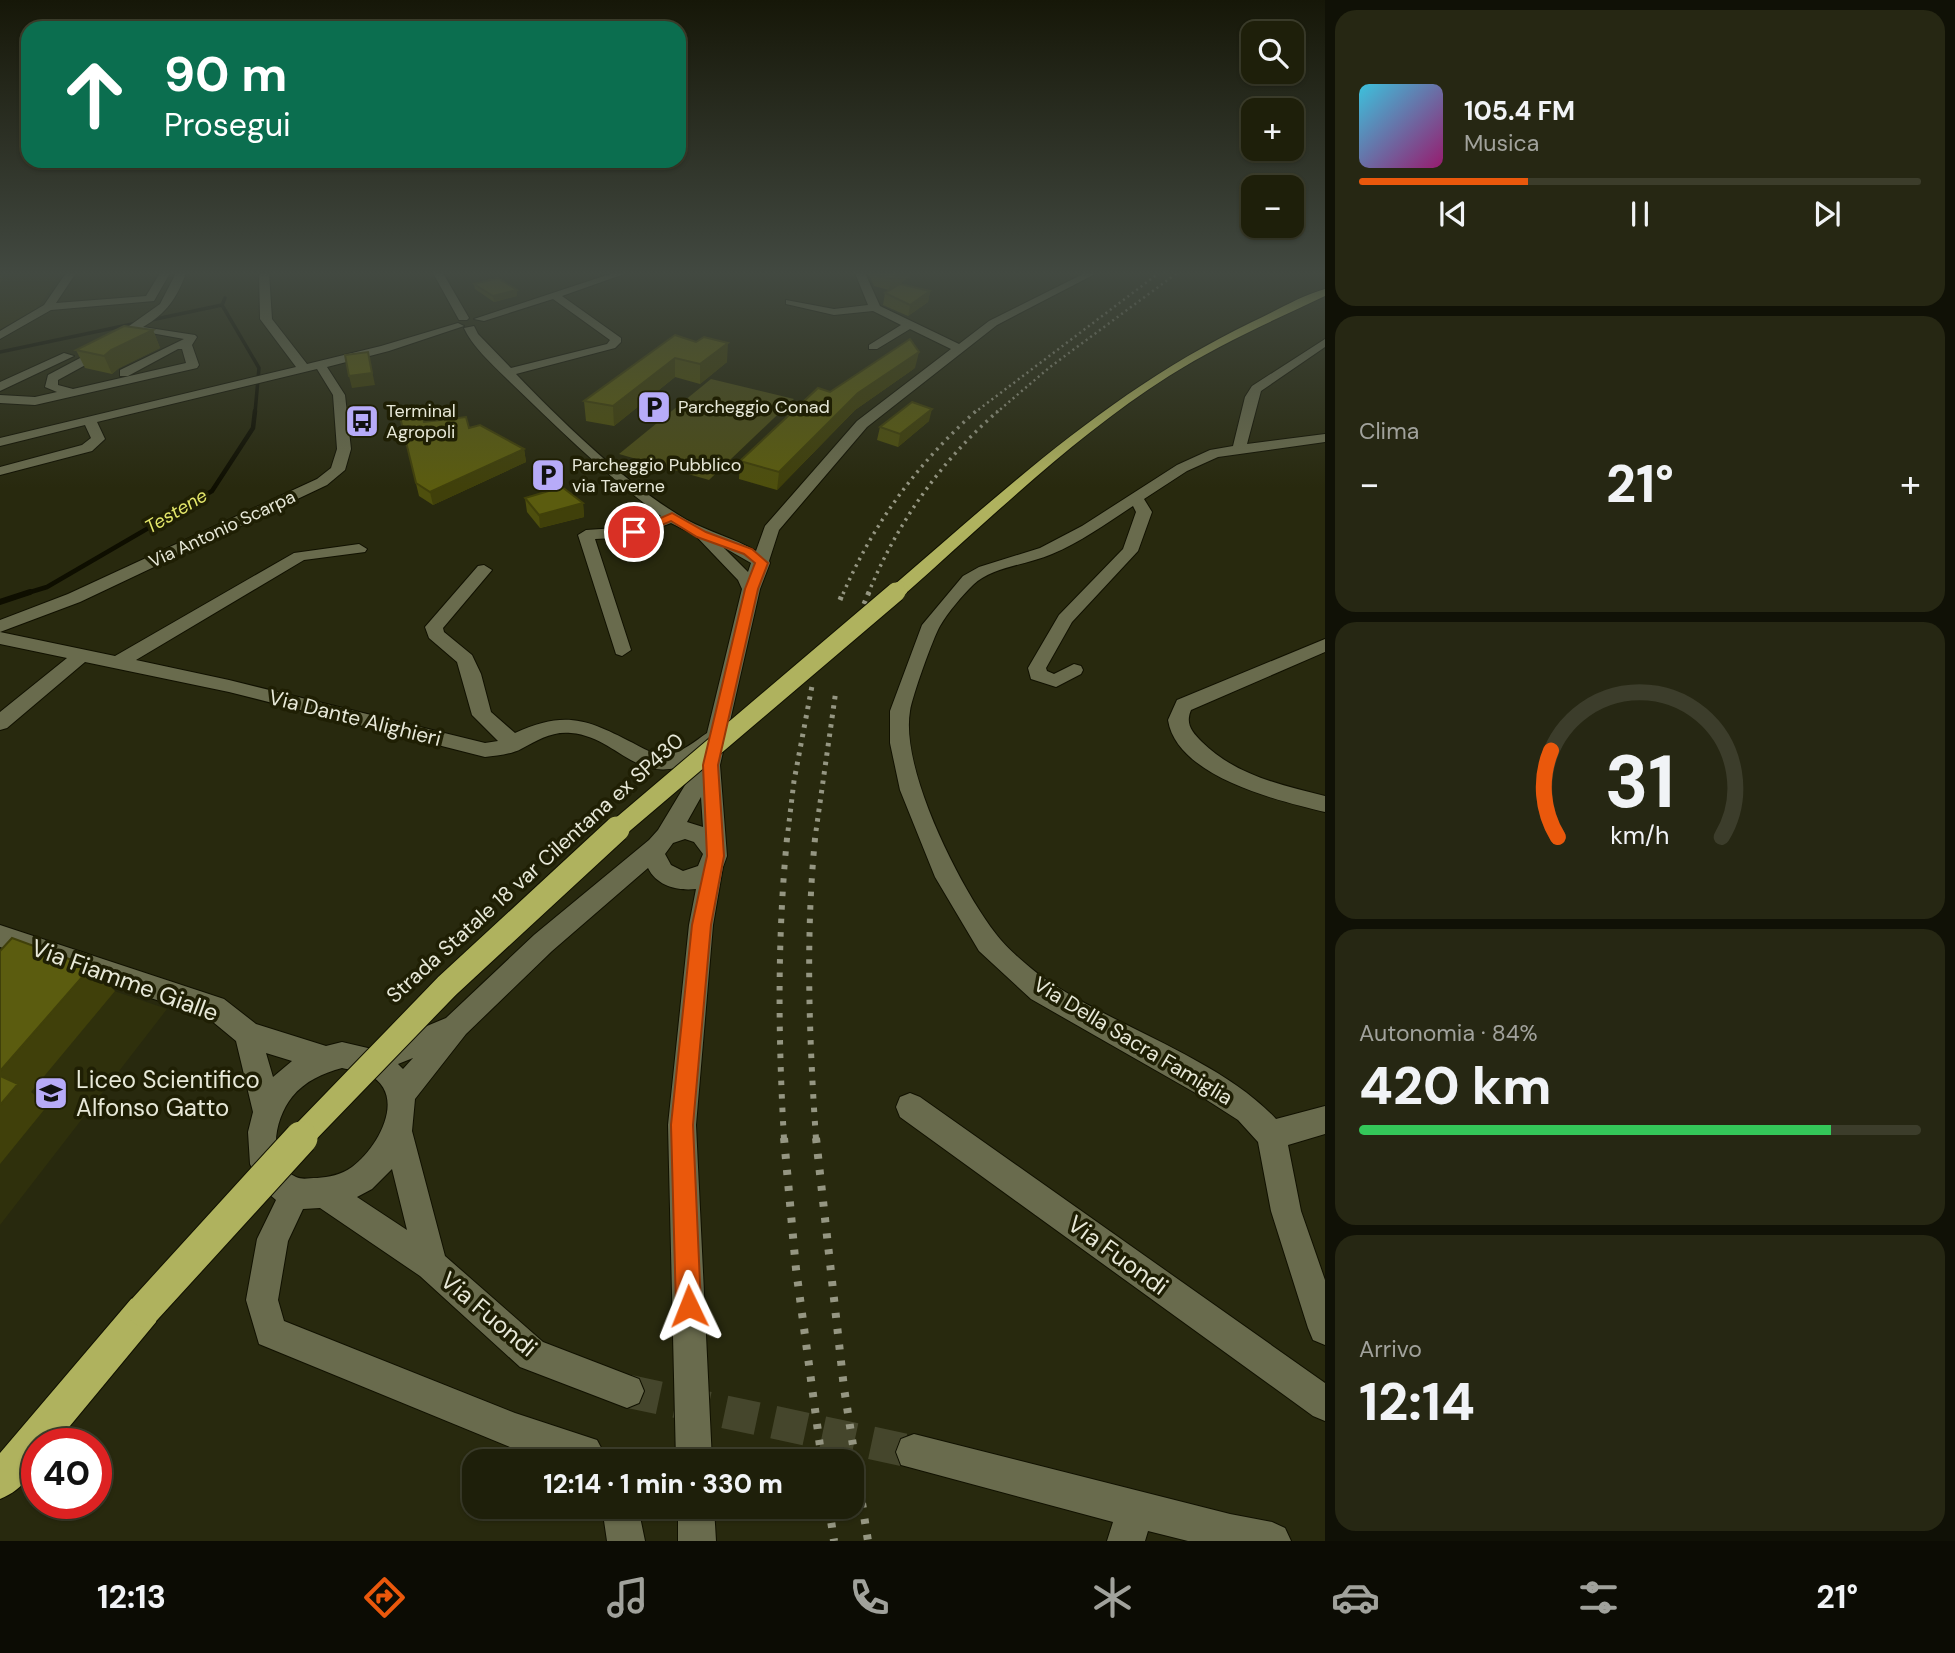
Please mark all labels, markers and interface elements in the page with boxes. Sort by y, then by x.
map controls [1241,21,1304,238]
button: search [1241,21,1304,84]
text: 90 m [164,42,287,106]
icon: ahead [49,49,140,140]
text: 105.4 FM [1464,94,1575,128]
button: + [1241,98,1304,161]
text: Prosegui [164,104,291,146]
text: Musica [1464,128,1539,158]
button: − [1241,175,1304,238]
icon: previous [1434,195,1472,233]
icon: pause [1621,195,1659,233]
icon: next [1808,195,1846,233]
parking icon: Parcheggio Conad [635,388,673,426]
place label: Parcheggio Conad [678,395,830,419]
place label: Terminal Agropoli [386,399,456,444]
bus stop icon: Terminal Agropoli [343,402,381,440]
text: Clima [1359,416,1419,446]
text: 21° [1606,450,1674,518]
place label: Parcheggio Pubblico via Taverne [572,453,741,498]
parking icon: Parcheggio Pubblico via Taverne [529,456,567,494]
text: − [1359,459,1380,509]
text: + [1900,459,1921,509]
water label: Testene [140,482,212,539]
street label: Via Antonio Scarpa [145,485,299,573]
pin [604,502,664,562]
icon: arrive [615,513,653,551]
street label: Via Dante Alighieri [266,683,444,753]
street label: Strada Statale 18 var Cilentana ex SP430 [380,727,690,1009]
text: 31 [1605,735,1675,830]
text: km/h [1610,818,1670,851]
street label: Via Fiamme Gialle [27,932,223,1028]
street label: Via Della Sacra Famiglia [1028,970,1238,1112]
text: Autonomia · 84% [1359,1018,1538,1048]
text: 420 km [1359,1052,1551,1120]
place label: Liceo Scientifico Alfonso Gatto [76,1064,260,1123]
school or university icon: Liceo Scientifico Alfonso Gatto [32,1074,70,1112]
street label: Via Fuondi [1062,1208,1174,1302]
street label: Via Fuondi [434,1265,544,1363]
position arrow [652,1269,726,1343]
text: Arrivo [1359,1334,1422,1364]
text: 12:14 [1359,1368,1475,1436]
speed limit sign: 40 [21,1428,112,1519]
text: 12:14 · 1 min · 330 m [543,1467,783,1501]
icon: directions [360,1573,409,1622]
icon: music [603,1573,652,1622]
icon: phone [845,1573,894,1622]
icon: climate [1088,1573,1137,1622]
icon: car [1331,1573,1380,1622]
icon: filters [1574,1573,1623,1622]
text: 12:13 [97,1576,166,1618]
text: 21° [1816,1576,1858,1618]

